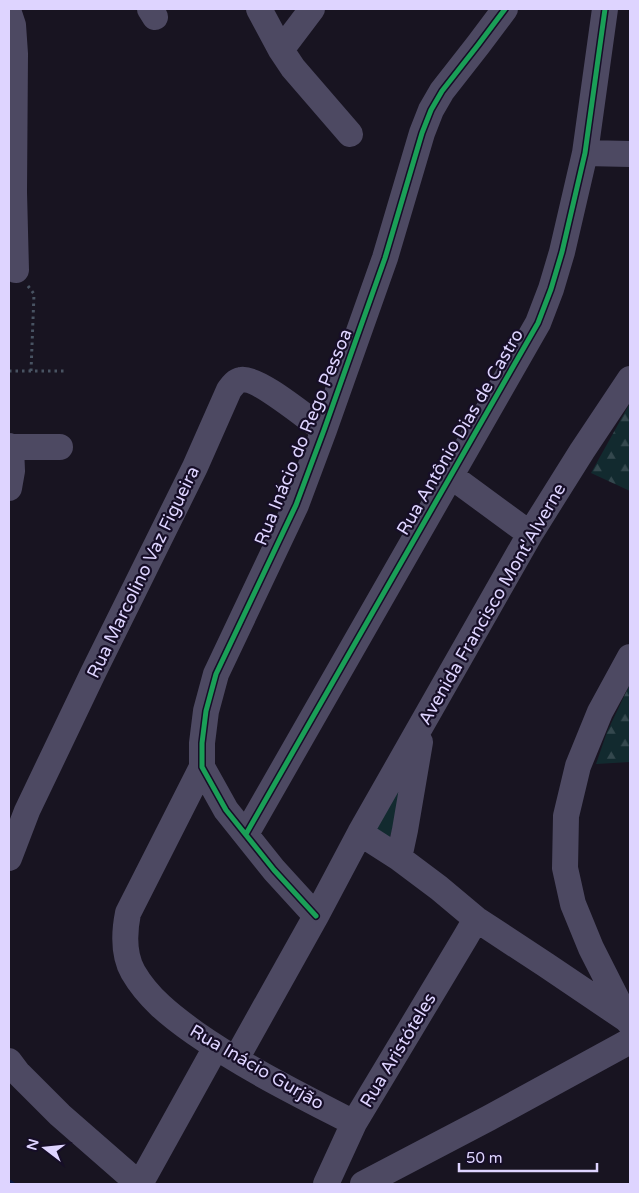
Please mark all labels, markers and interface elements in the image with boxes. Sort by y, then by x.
street label: Rua Inácio do Rego Pessoa [249,325,357,549]
street label: Rua Antônio Dias de Castro [392,325,528,539]
street label: Rua Marcolino Vaz Figueira [82,462,204,682]
street label: Avenida Francisco Mont'Alverne [414,479,570,729]
street label: Rua Aristóteles [355,989,441,1111]
street label: Rua Inácio Gurjão [186,1020,328,1114]
north arrow [20,1123,70,1173]
text: N [23,1137,43,1152]
scale bar [459,1140,596,1172]
text: 50 m [466,1149,503,1167]

